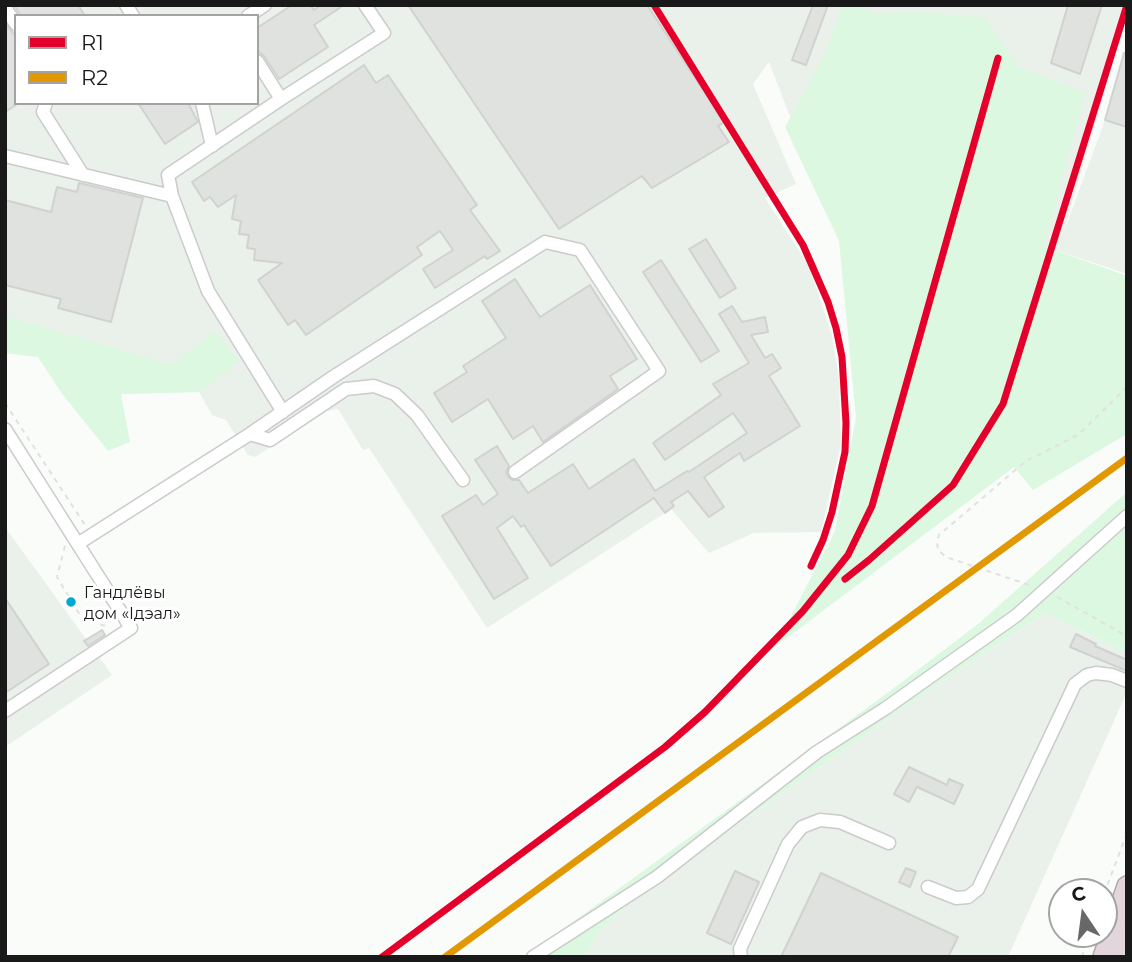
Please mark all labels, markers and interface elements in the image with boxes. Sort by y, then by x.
legend [14,14,259,105]
text: R1 [81,30,104,55]
text: R2 [81,65,108,90]
place label: Гандлёвы дом «Ідэал» [84,583,181,621]
marker: Гандлёвы дом «Ідэал» [64,595,78,609]
north arrow [1048,878,1118,948]
text: С [1069,881,1088,907]

